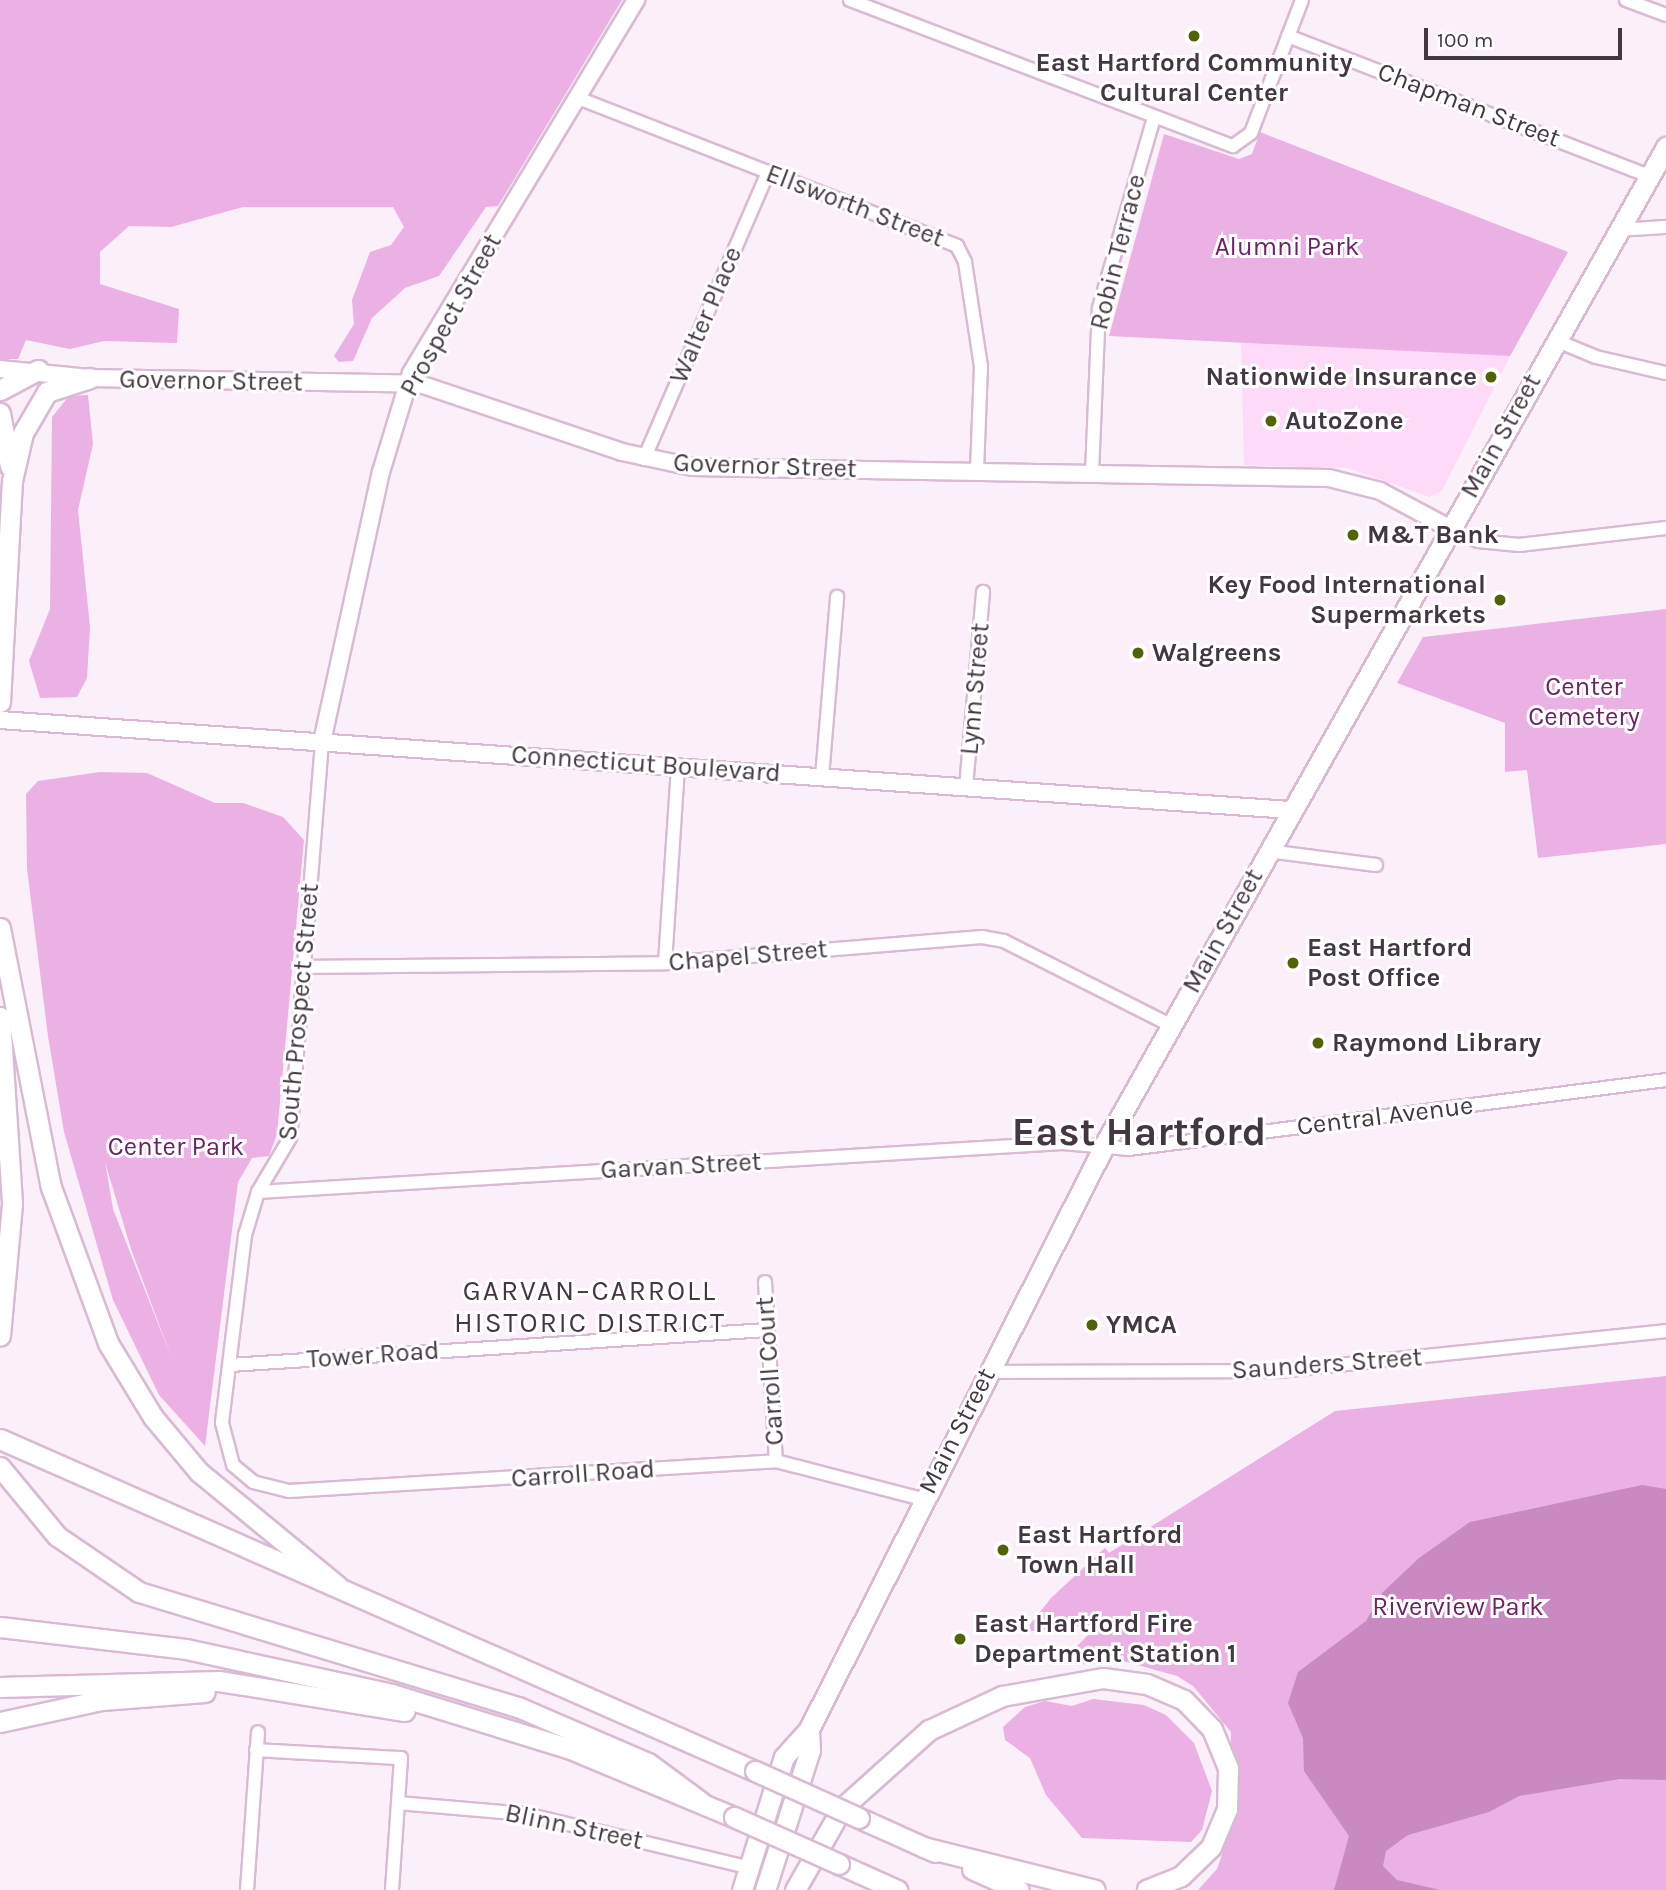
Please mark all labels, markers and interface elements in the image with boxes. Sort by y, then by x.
scale bar [1428,14,1626,58]
marker: East Hartford Community Cultural Center [1186,28,1202,44]
text: 100 m [1437,28,1494,52]
place label: East Hartford Community Cultural Center [1036,47,1352,108]
street label: Chapman Street [1373,56,1565,154]
street label: Ellsworth Street [762,158,948,254]
street label: Robin Terrace [1084,171,1152,333]
street label: Prospect Street [393,228,509,402]
park label: Alumni Park [1215,231,1359,263]
street label: Walter Place [663,242,749,388]
place label: Nationwide Insurance [1206,361,1477,393]
street label: Governor Street [119,364,303,398]
street label: Main Street [1454,368,1548,504]
marker: Nationwide Insurance [1483,369,1499,385]
place label: AutoZone [1285,405,1404,437]
marker: AutoZone [1263,413,1279,429]
street label: Governor Street [673,447,857,485]
place label: M&T Bank [1367,519,1499,551]
marker: M&T Bank [1345,527,1361,543]
place label: Key Food International Supermarkets [1208,569,1486,630]
marker: Key Food International Supermarkets [1492,592,1508,608]
street label: Lynn Street [954,622,996,756]
place label: Walgreens [1152,637,1282,669]
marker: Walgreens [1130,645,1146,661]
park label: Center Cemetery [1528,671,1640,732]
street label: Connecticut Boulevard [510,739,782,789]
street label: Main Street [1176,863,1270,999]
street label: South Prospect Street [272,882,326,1142]
place label: East Hartford Post Office [1307,932,1472,993]
street label: Chapel Street [667,934,829,978]
marker: East Hartford Post Office [1285,955,1301,971]
place label: Raymond Library [1332,1027,1541,1059]
marker: Raymond Library [1310,1035,1326,1051]
street label: Central Avenue [1295,1090,1475,1142]
district label: East Hartford [1012,1108,1266,1156]
park label: Center Park [108,1131,244,1163]
street label: Garvan Street [600,1146,762,1186]
district label: GARVAN–CARROLL HISTORIC DISTRICT [456,1274,724,1340]
street label: Carroll Court [749,1296,791,1446]
place label: YMCA [1106,1309,1177,1341]
marker: YMCA [1084,1317,1100,1333]
street label: Tower Road [306,1335,440,1375]
street label: Saunders Street [1231,1342,1423,1386]
street label: Main Street [912,1363,1002,1499]
street label: Carroll Road [510,1453,656,1495]
place label: East Hartford Town Hall [1017,1519,1182,1580]
marker: East Hartford Town Hall [995,1542,1011,1558]
park label: Riverview Park [1372,1591,1544,1623]
place label: East Hartford Fire Department Station 1 [974,1608,1236,1670]
marker: East Hartford Fire Department Station 1 [952,1631,968,1647]
street label: Blinn Street [502,1797,646,1857]

